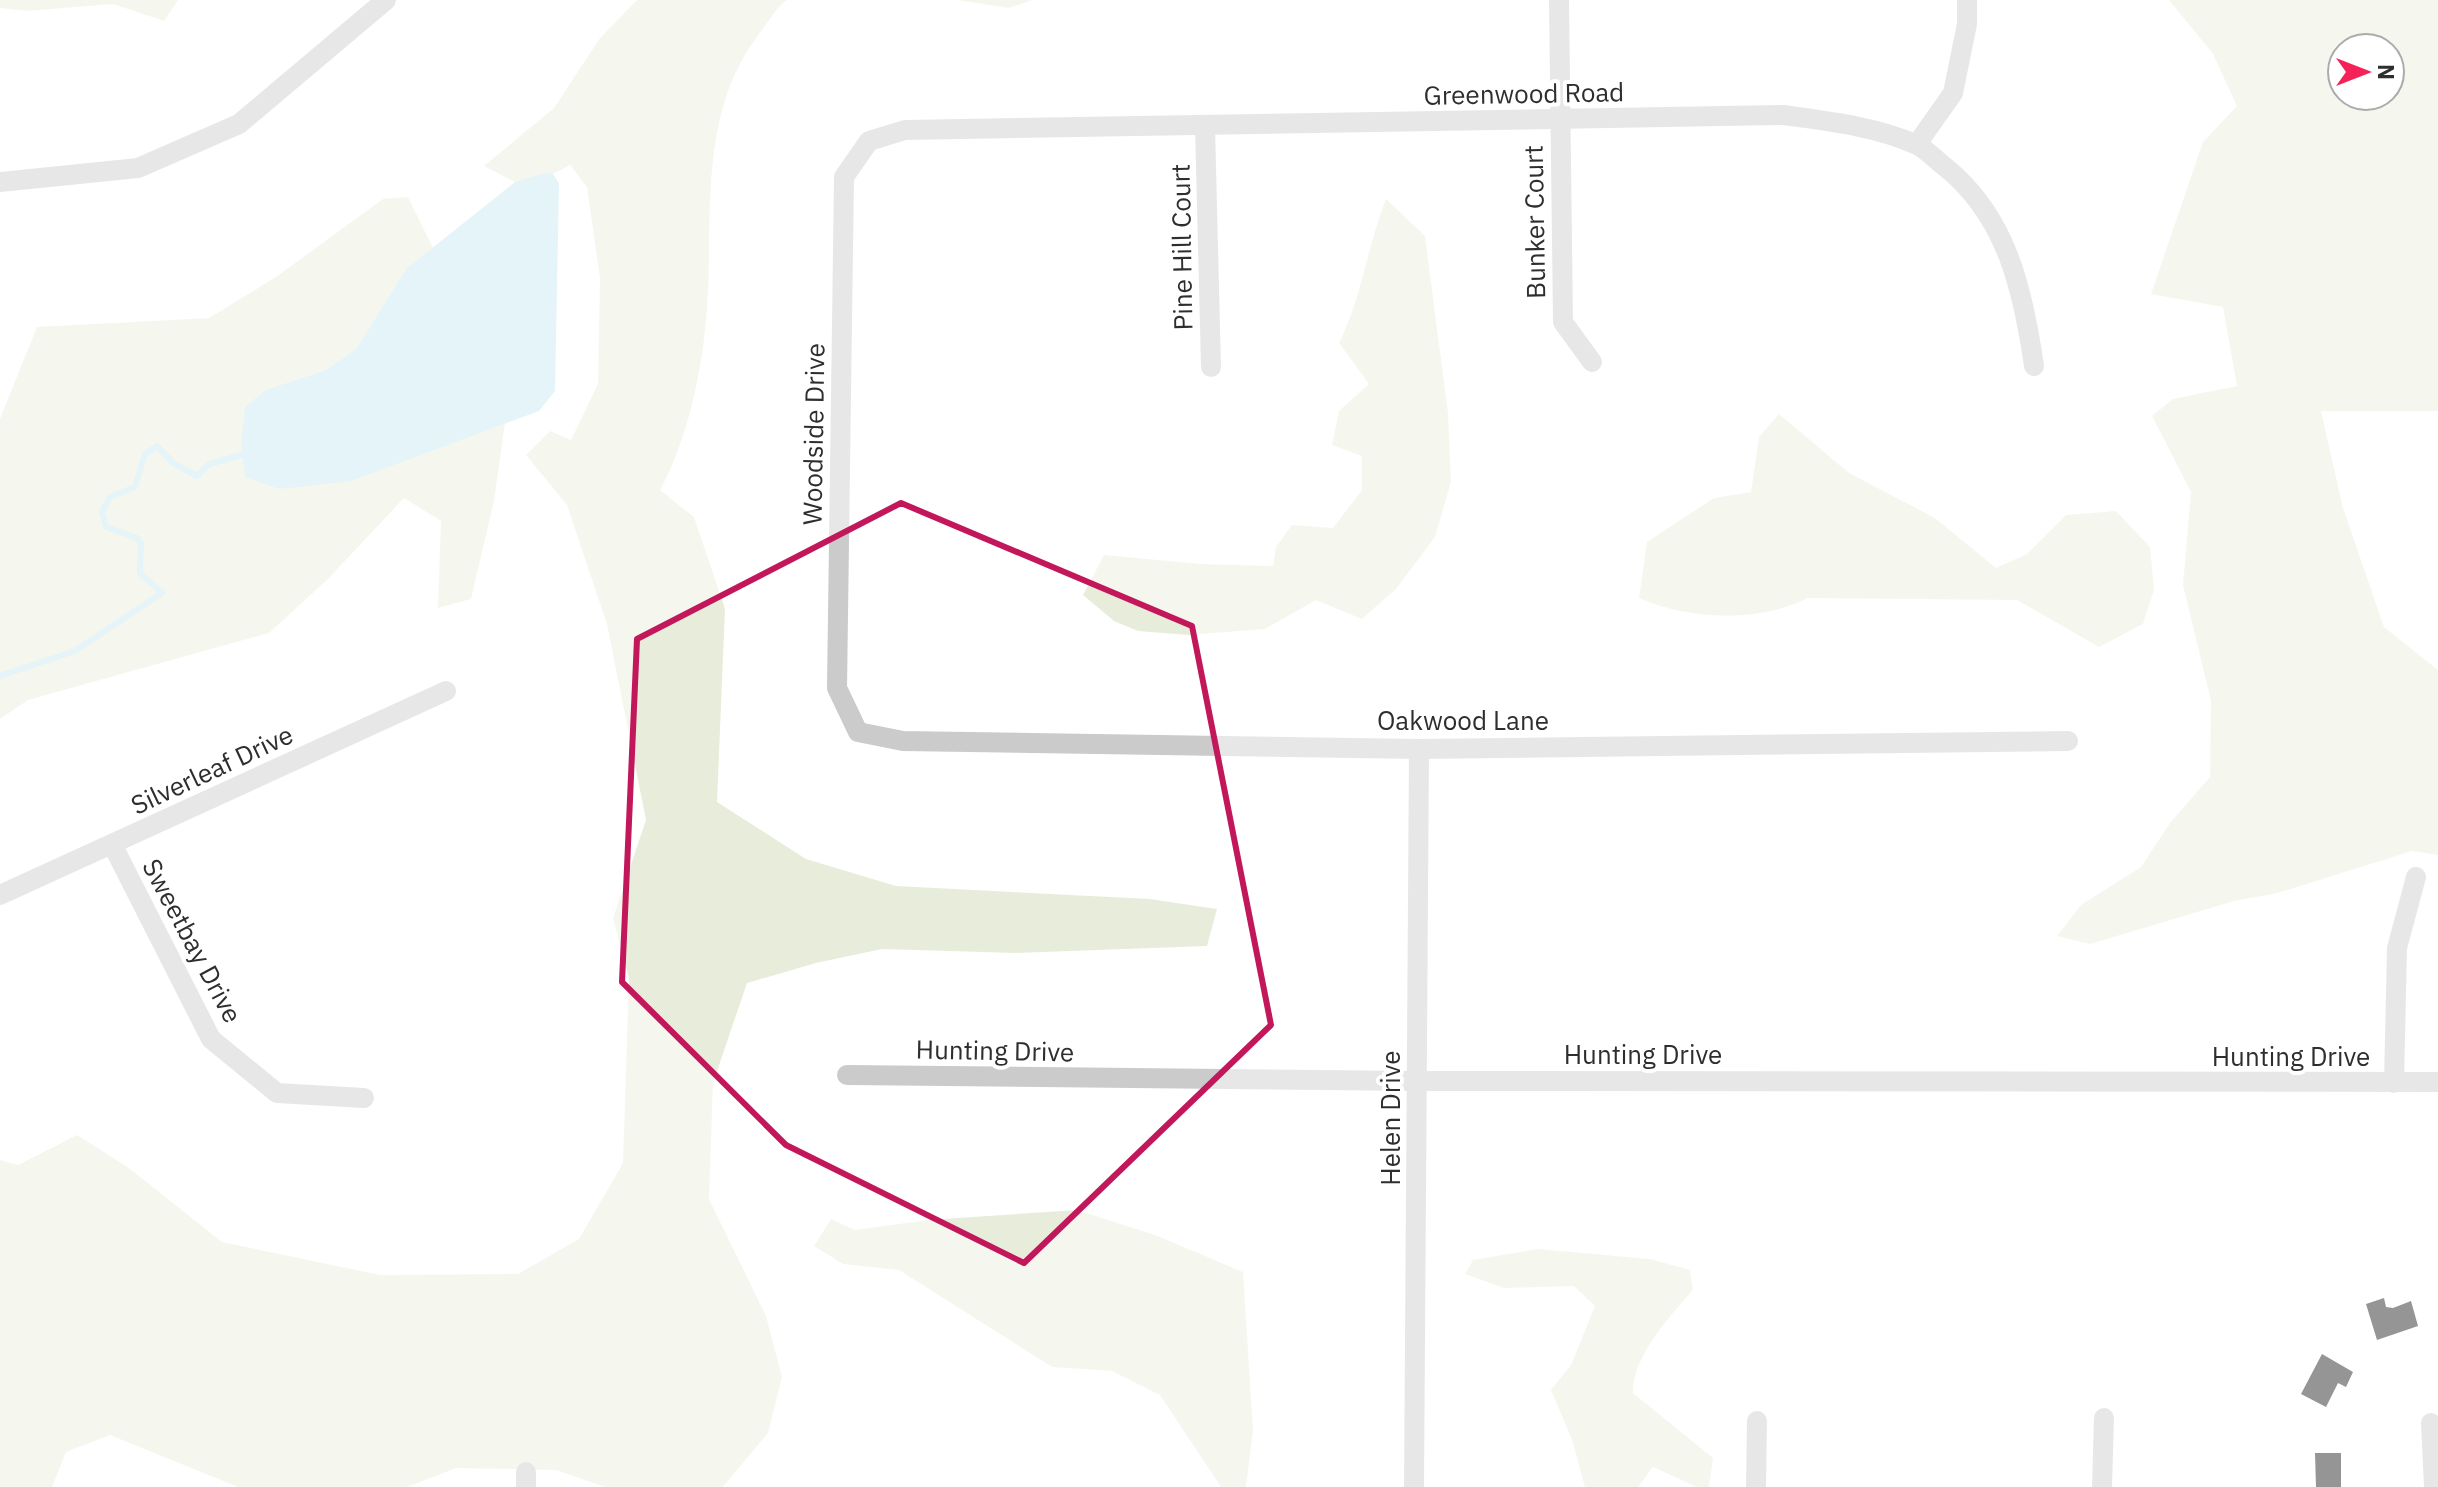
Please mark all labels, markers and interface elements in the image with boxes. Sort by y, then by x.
north arrow [2326,32,2406,112]
text: N [2372,64,2401,80]
street label: Greenwood Road [1423,74,1625,112]
street label: Bunker Court [1516,145,1552,299]
street label: Pine Hill Court [1163,163,1199,331]
street label: Woodside Drive [794,343,832,525]
street label: Oakwood Lane [1377,703,1549,737]
street label: Silverleaf Drive [125,717,298,821]
street label: Sweetbay Drive [135,853,250,1028]
street label: Hunting Drive [915,1032,1075,1068]
street label: Hunting Drive [1564,1037,1722,1071]
street label: Hunting Drive [2212,1039,2370,1073]
street label: Helen Drive [1373,1050,1407,1186]

